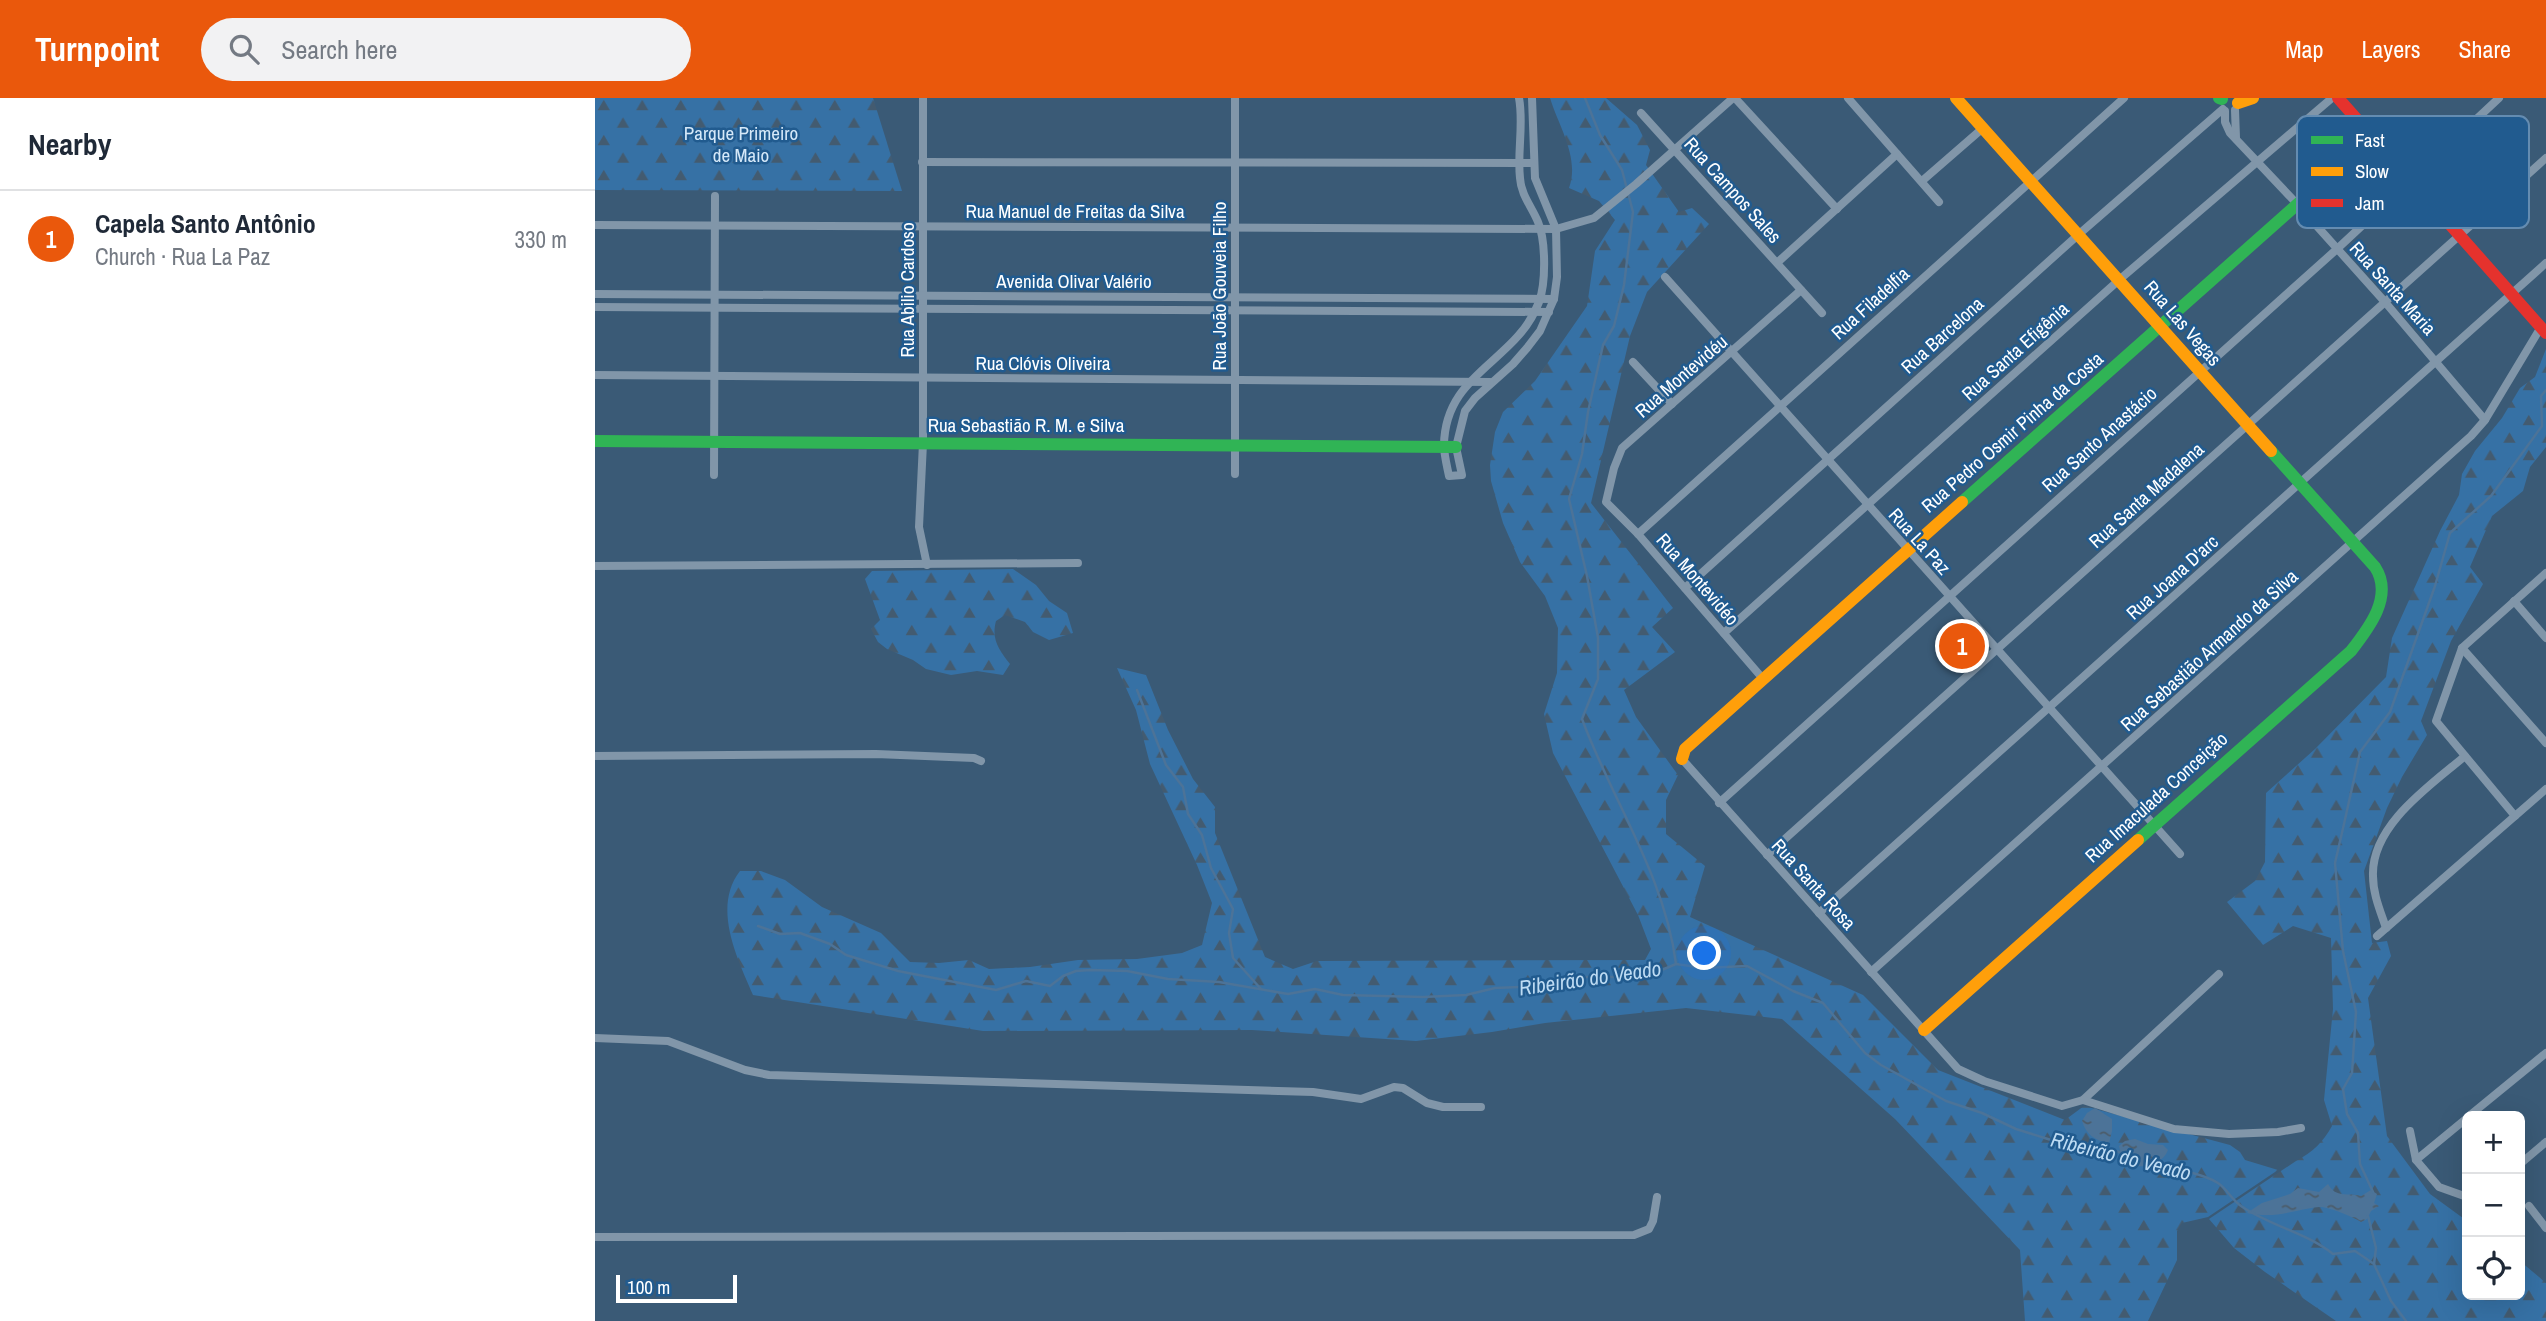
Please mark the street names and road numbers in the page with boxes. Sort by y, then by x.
street label: Rua Campos Sales [1678,131,1788,249]
street label: Rua Manuel de Freitas da Silva [965,198,1185,224]
street label: Rua João Gouveia Filho [1206,202,1232,370]
street label: Rua Abilio Cardoso [894,222,920,358]
street label: Rua Santa Maria [2344,236,2442,341]
street label: Rua Filadelfia [1825,261,1915,345]
street label: Avenida Olivar Valério [995,268,1152,294]
street label: Rua Las Vegas [2139,275,2228,372]
street label: Rua Barcelona [1895,291,1989,379]
street label: Rua Santa Efigênia [1956,296,2074,406]
street label: Rua Montevidéu [1629,329,1733,423]
street label: Rua Pedro Osmir Pinha da Costa [1916,346,2109,518]
street label: Rua Clóvis Oliveira [975,350,1111,376]
street label: Rua Santo Anastácio [2036,380,2162,498]
street label: Rua Sebastião R. M. e Silva [928,412,1125,438]
street label: Rua Santa Madalena [2083,436,2209,554]
street label: Rua La Paz [1883,502,1957,580]
street label: Rua Montevidéo [1651,527,1745,631]
street label: Rua Joana D'arc [2120,529,2224,625]
street label: Rua Sebastião Armando da Silva [2115,563,2304,737]
street label: Rua Imaculada Conceição [2079,726,2233,868]
street label: Rua Santa Rosa [1766,833,1862,935]

